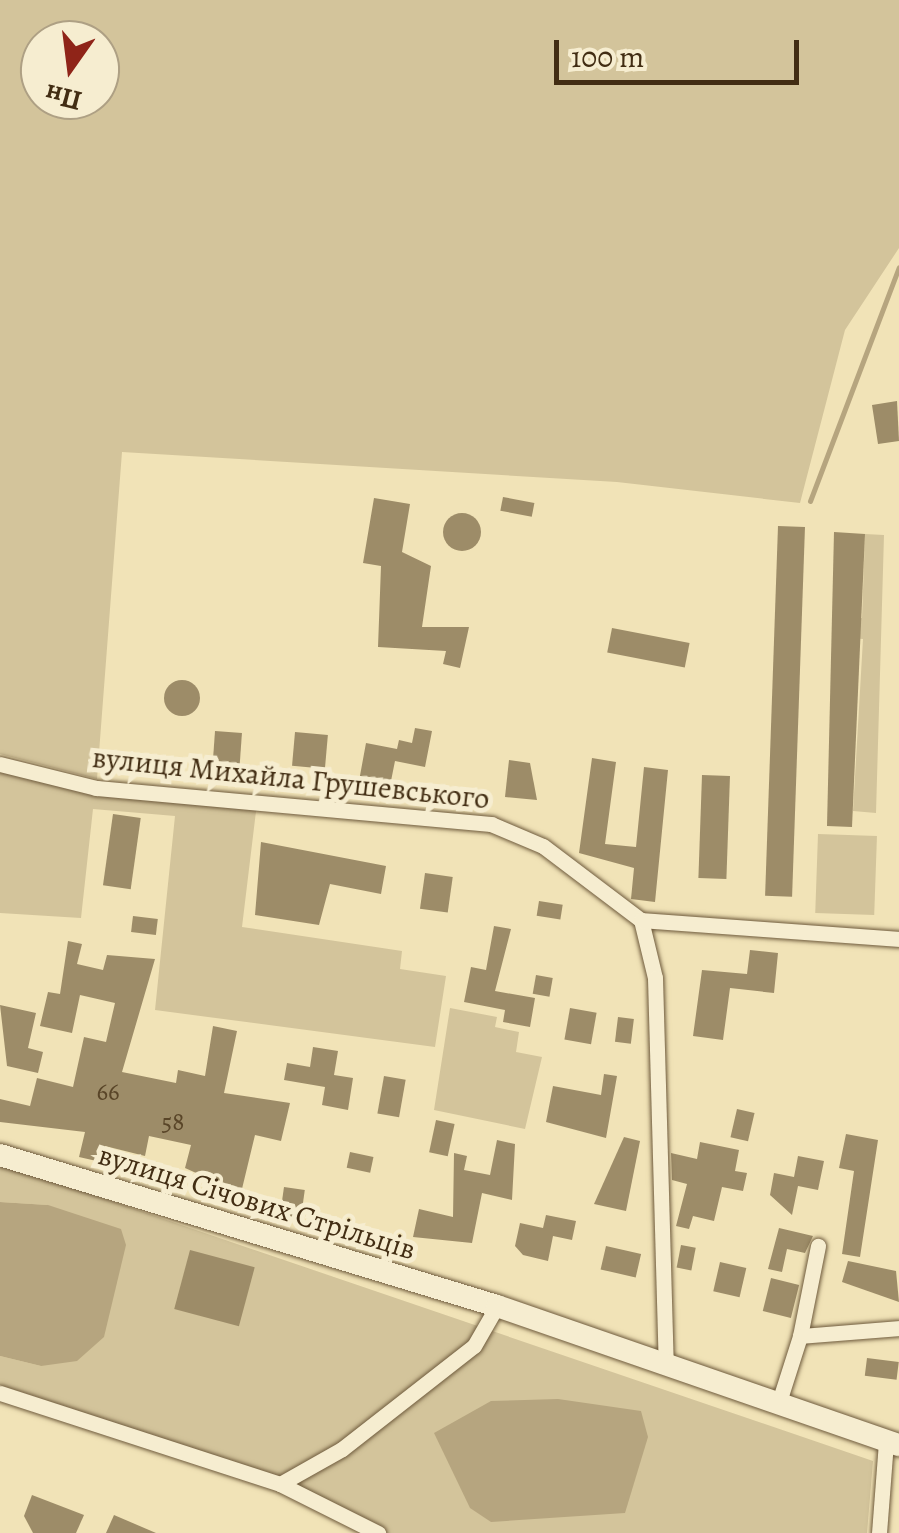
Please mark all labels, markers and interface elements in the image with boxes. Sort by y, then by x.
north arrow [20,20,120,120]
scale bar [559,20,804,82]
text: 100 m [571,37,644,77]
text: Пн [41,74,86,120]
street label: вулиця Михайла Грушевського [91,739,491,817]
house number: 66 [96,1077,120,1107]
house number: 58 [162,1107,184,1137]
street label: вулиця Січових Стрільців [94,1137,420,1267]

